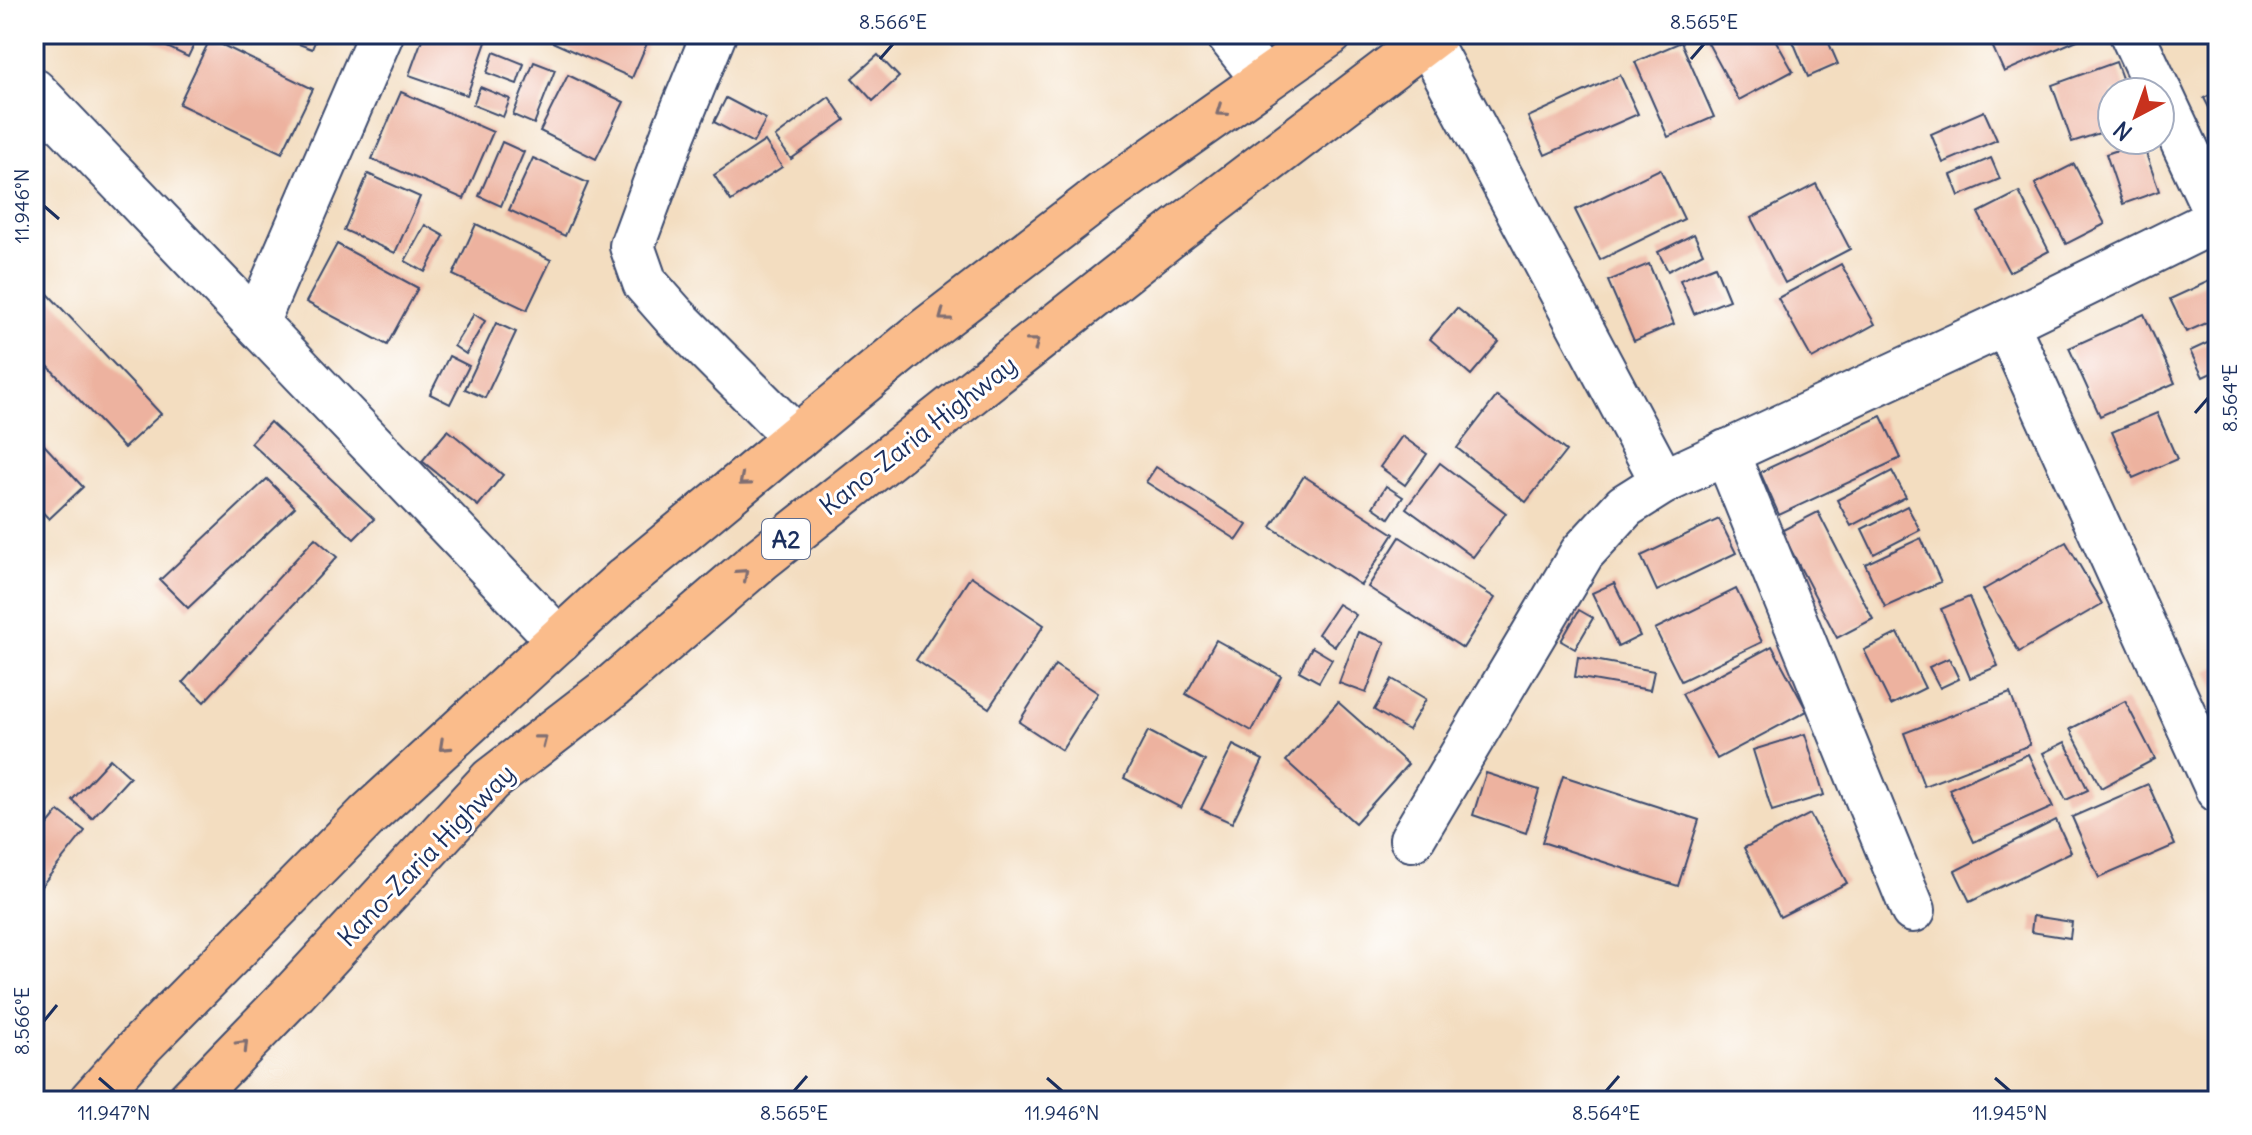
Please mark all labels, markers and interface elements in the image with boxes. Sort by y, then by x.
text: 8.566°E [859,9,927,34]
text: 8.565°E [1670,9,1738,34]
north arrow [2096,76,2176,156]
one-way arrow [1215,101,1229,116]
text: N [2108,116,2138,147]
text: 11.946°N [9,168,34,244]
one-way arrow [938,306,953,320]
one-way arrow [1025,338,1039,353]
street label: Kano-Zaria Highway [813,348,1023,522]
text: 8.564°E [2217,364,2242,432]
one-way arrow [738,471,753,486]
road number: A2 [762,519,810,559]
one-way arrow [733,570,748,584]
one-way arrow [438,736,453,750]
one-way arrow [534,736,548,750]
street label: Kano-Zaria Highway [330,757,522,953]
text: 8.566°E [9,987,34,1055]
one-way arrow [234,1040,249,1054]
text: 11.947°N [77,1100,151,1125]
text: 8.565°E [760,1100,828,1125]
text: 11.946°N [1024,1100,1100,1125]
text: 8.564°E [1572,1100,1640,1125]
text: 11.945°N [1972,1100,2048,1125]

